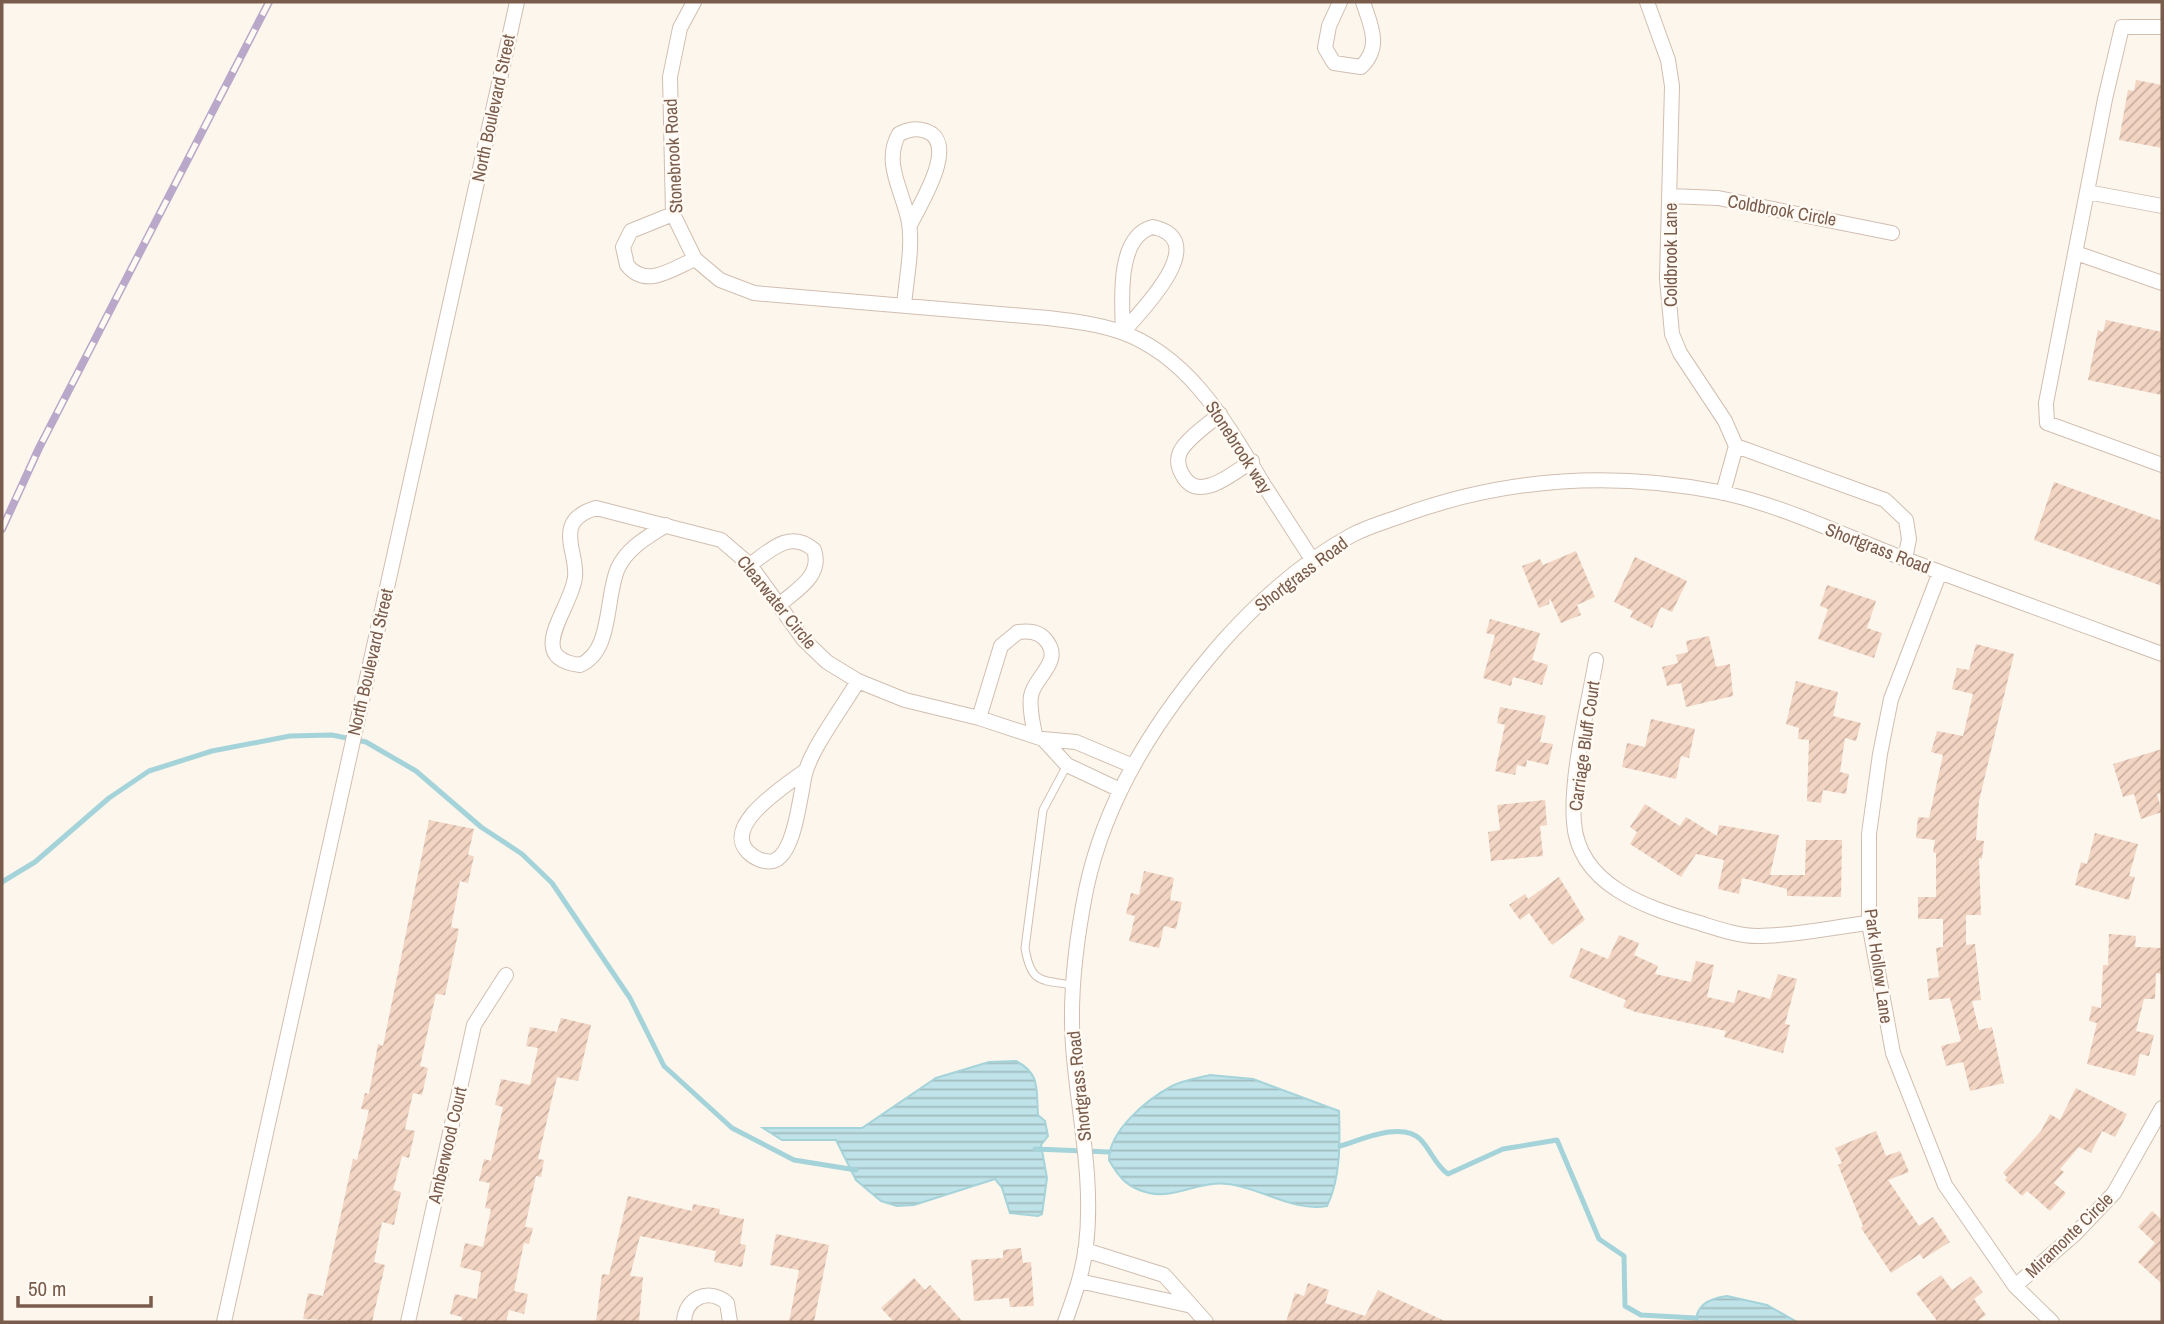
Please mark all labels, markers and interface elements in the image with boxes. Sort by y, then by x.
street label: North Boulevard Street [465,32,521,184]
street label: Stonebrook Road [658,98,688,214]
street label: Coldbrook Circle [1726,188,1838,232]
street label: Coldbrook Lane [1658,203,1683,307]
street label: Stonebrook way [1200,396,1279,499]
street label: Shortgrass Road [1822,516,1934,580]
street label: Shortgrass Road [1249,531,1353,617]
street label: Clearwater Circle [731,550,823,654]
street label: North Boulevard Street [341,586,399,738]
street label: Carriage Bluff Court [1563,679,1605,813]
street label: Park Hollow Lane [1859,907,1899,1025]
street label: Shortgrass Road [1061,1030,1097,1142]
street label: Amberwood Court [421,1084,473,1207]
street label: Miramonte Circle [2020,1187,2118,1283]
scale bar [18,1264,150,1308]
text: 50 m [28,1274,66,1303]

